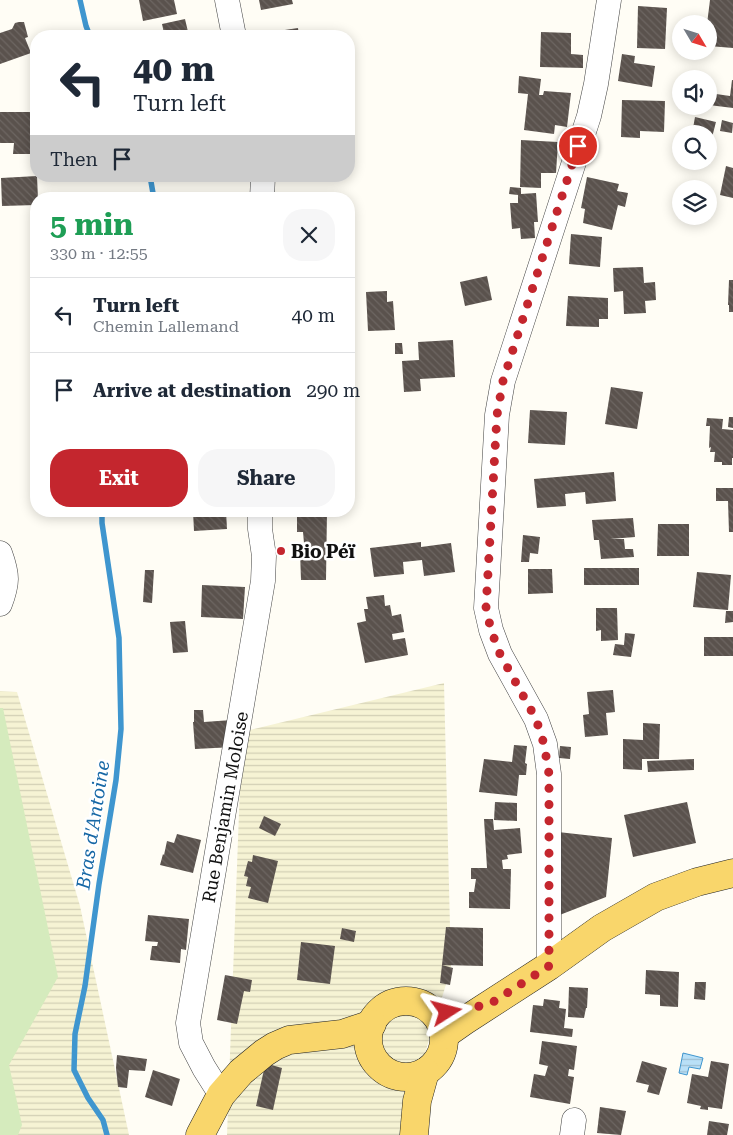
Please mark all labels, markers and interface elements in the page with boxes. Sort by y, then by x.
north arrow [672,15,718,60]
map controls [672,15,717,225]
text: 40 m [133,49,215,90]
icon: left [50,50,115,115]
button: sound [672,70,717,115]
text: Turn left [133,91,226,116]
pin [557,125,599,167]
button: search [672,125,717,170]
icon: arrive [564,132,592,160]
icon: arrive [108,145,136,173]
text: Then [50,148,98,171]
button: layers [672,180,717,225]
text: 5 min [50,207,133,242]
button: close [283,209,335,261]
text: 330 m · 12:55 [50,244,148,263]
text: Turn left [93,294,179,317]
icon: left [50,301,78,329]
text: 40 m [292,304,335,327]
text: Chemin Lallemand [93,317,239,336]
icon: arrive [50,376,78,404]
text: Arrive at destination [93,379,291,402]
text: 290 m [306,379,360,402]
button: Exit [50,449,188,507]
button: Share [198,449,335,507]
place label: Bio Péï [291,541,356,562]
marker: Bio Péï [275,545,287,557]
street label: Rue Benjamin Moloise [198,710,252,904]
water label: Bras d'Antoine [71,759,115,892]
position arrow [420,985,472,1037]

